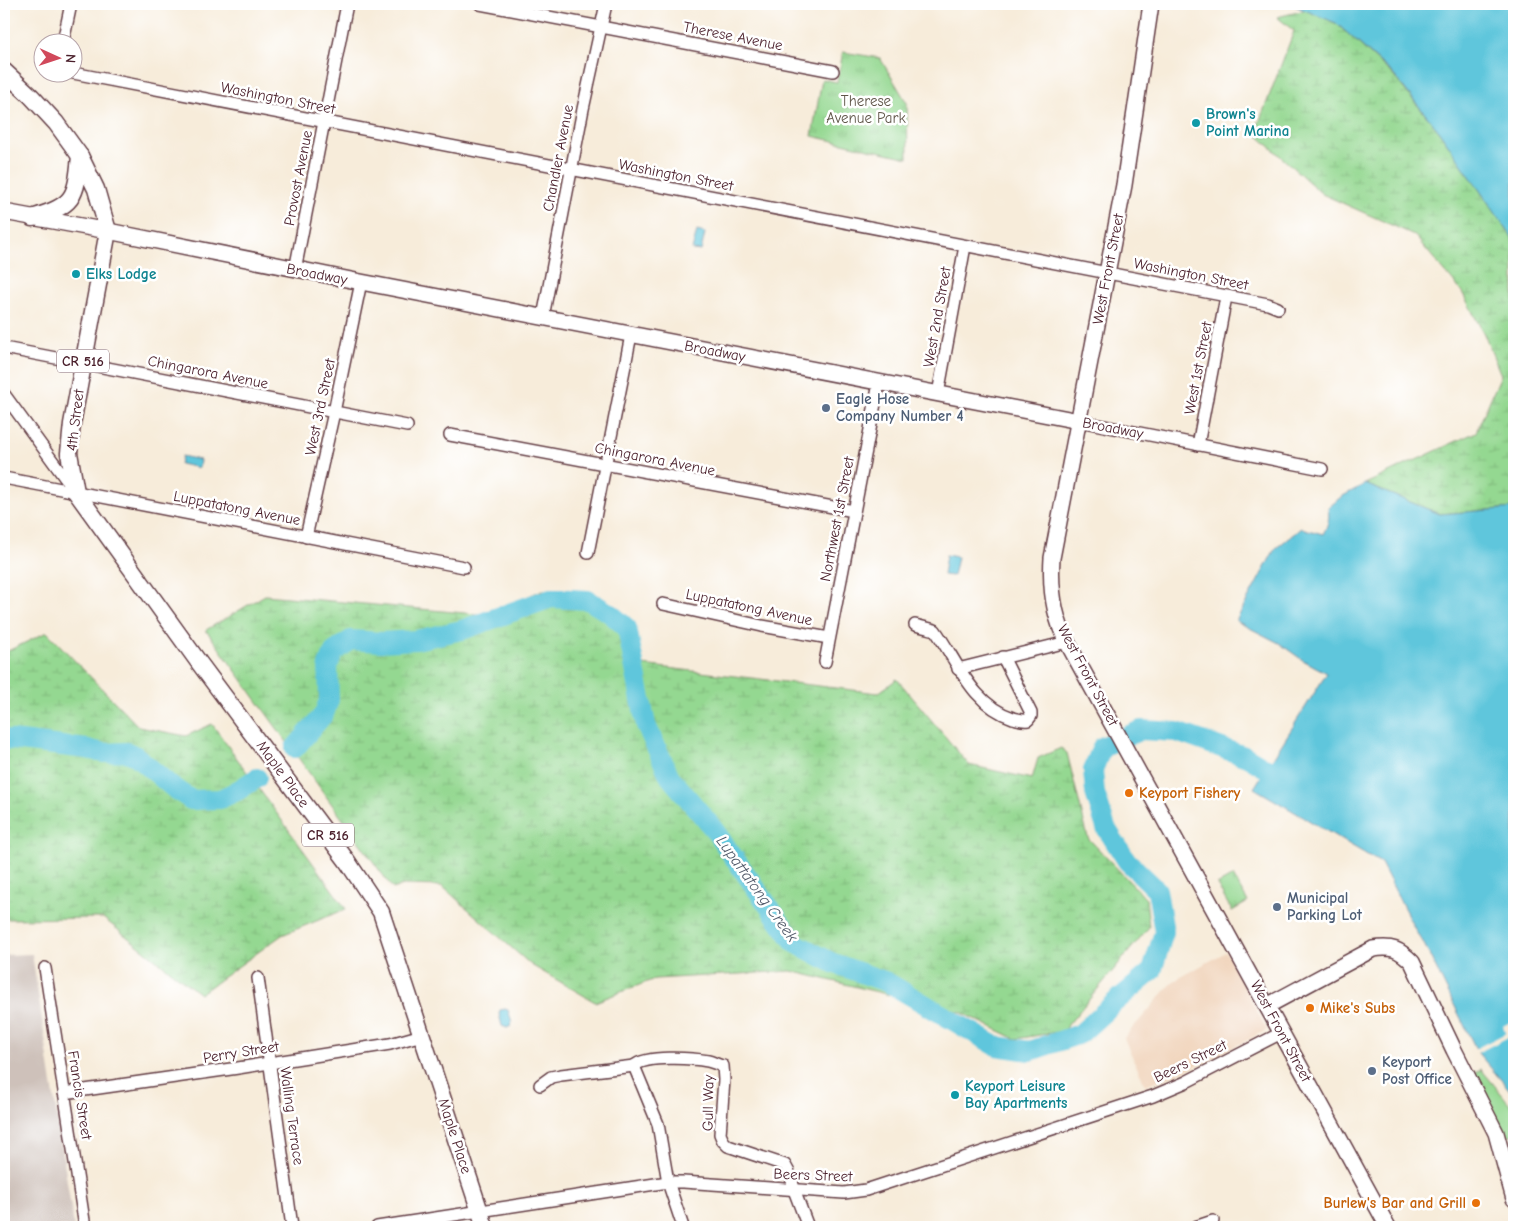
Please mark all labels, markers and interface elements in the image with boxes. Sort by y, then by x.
street label: Therese Avenue [682,18,785,55]
north arrow [32,32,82,82]
text: N [62,54,79,64]
street label: Washington Street [219,78,338,118]
park label: Therese Avenue Park [826,92,906,127]
street label: Chandler Avenue [539,102,577,213]
place label: Brown's Point Marina [1206,105,1289,140]
marker: Brown's Point Marina [1190,117,1202,129]
street label: Provost Avenue [280,128,316,227]
street label: Washington Street [617,155,736,195]
street label: West Front Street [1088,211,1128,326]
street label: Washington Street [1132,254,1251,294]
street label: Broadway [285,259,349,289]
place label: Elks Lodge [86,265,156,283]
street label: West 2nd Street [919,265,955,369]
marker: Elks Lodge [70,268,82,280]
street label: West 1st Street [1180,319,1216,416]
street label: Broadway [683,336,747,366]
road number: CR 516 [57,350,109,372]
street label: Chingarora Avenue [146,351,270,393]
street label: West 3rd Street [301,356,339,457]
street label: 4th Street [62,387,88,452]
place label: Eagle Hose Company Number 4 [836,390,964,425]
marker: Eagle Hose Company Number 4 [820,402,832,414]
street label: Broadway [1081,413,1145,443]
street label: Chingarora Avenue [593,438,717,480]
street label: Northwest 1st Street [816,454,858,583]
street label: Luppatatong Avenue [172,487,302,529]
street label: Luppatatong Avenue [684,585,814,629]
street label: West Front Street [1054,621,1123,730]
street label: Maple Place [253,737,314,811]
place label: Keyport Fishery [1139,784,1241,802]
marker: Keyport Fishery [1123,787,1135,799]
road number: CR 516 [302,824,354,846]
water label: Lupattatong Creek [713,833,802,946]
place label: Municipal Parking Lot [1287,889,1363,924]
marker: Municipal Parking Lot [1271,901,1283,913]
street label: West Front Street [1247,977,1316,1086]
place label: Mike's Subs [1320,999,1395,1017]
marker: Mike's Subs [1304,1002,1316,1014]
street label: Beers Street [1151,1035,1230,1086]
street label: Perry Street [202,1037,281,1067]
street label: Francis Street [64,1049,96,1141]
place label: Keyport Post Office [1382,1053,1452,1088]
marker: Keyport Post Office [1366,1065,1378,1077]
street label: Walling Terrace [276,1066,308,1167]
street label: Gull Way [699,1074,717,1131]
place label: Keyport Leisure Bay Apartments [965,1077,1067,1112]
marker: Keyport Leisure Bay Apartments [949,1089,961,1101]
street label: Maple Place [434,1096,476,1176]
street label: Beers Street [773,1165,854,1185]
place label: Burlew's Bar and Grill [1324,1194,1466,1212]
marker: Burlew's Bar and Grill [1470,1197,1482,1209]

